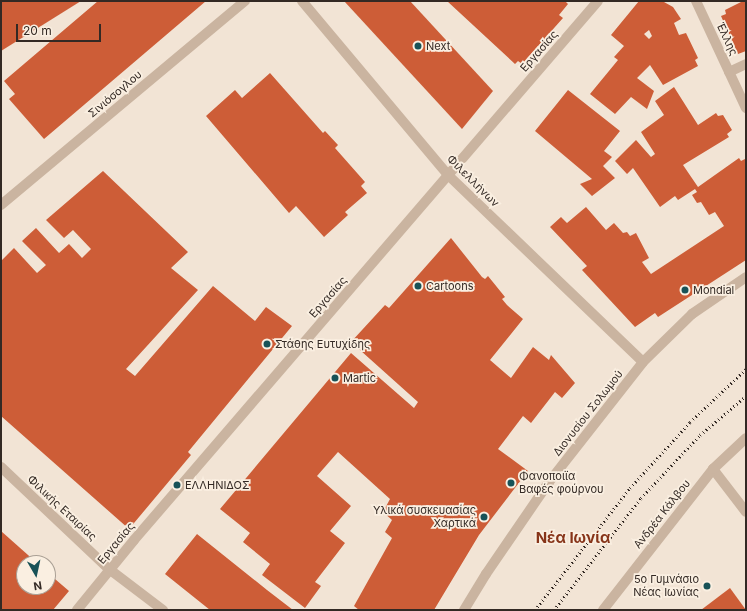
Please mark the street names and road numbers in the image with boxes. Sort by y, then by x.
street label: Έλλης [714,20,740,58]
street label: Εργασίας [518,28,560,74]
street label: Σινιόσογλου [86,68,144,120]
street label: Φιλελλήνων [444,152,502,210]
street label: Εργασίας [307,274,349,320]
street label: Διονυσίου Σολωμού [550,368,626,458]
street label: Φιλικής Εταιρίας [25,473,99,543]
street label: Ανδρέα Κάλβου [631,477,693,551]
street label: Εργασίας [95,519,137,567]

